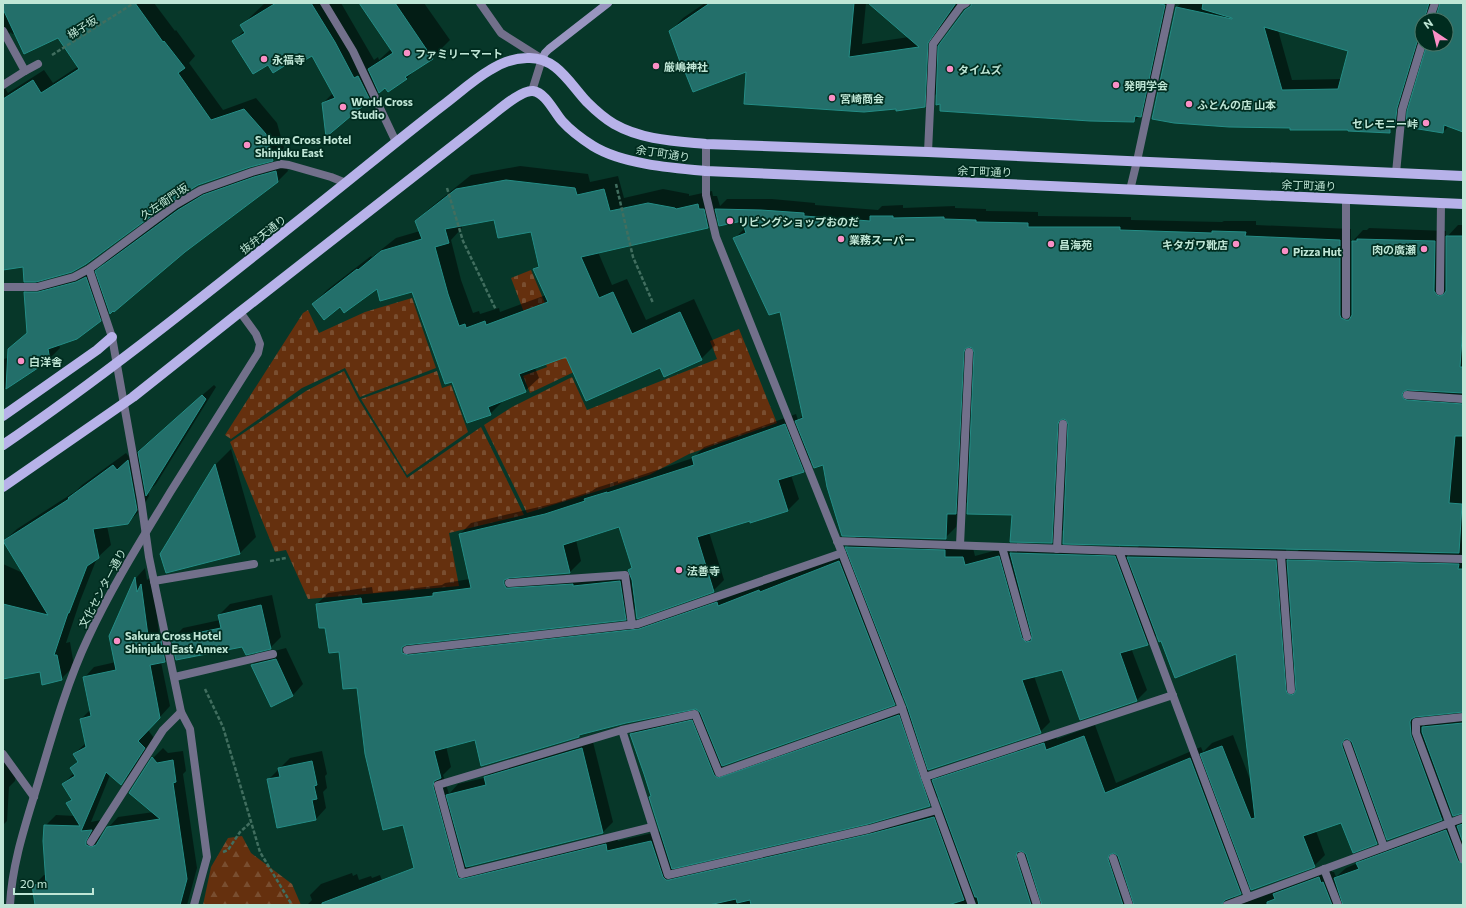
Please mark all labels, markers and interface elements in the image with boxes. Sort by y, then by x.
north arrow [1414,12,1454,52]
street label: 梯子坂 [65,13,99,41]
text: N [1421,16,1435,31]
place label: ファミリーマート [415,47,503,60]
marker: ファミリーマート [402,48,412,58]
place label: 永福寺 [272,53,305,66]
marker: 永福寺 [259,54,269,64]
place label: 厳嶋神社 [664,60,708,73]
marker: 厳嶋神社 [651,61,661,71]
place label: タイムズ [958,63,1002,76]
marker: タイムズ [945,64,955,74]
place label: 発明学会 [1124,79,1168,92]
marker: 発明学会 [1111,80,1121,90]
place label: 宮崎商会 [840,92,884,105]
marker: 宮崎商会 [827,93,837,103]
place label: World Cross Studio [351,95,413,121]
place label: ふとんの店 山本 [1197,98,1276,111]
marker: ふとんの店 山本 [1184,99,1194,109]
marker: World Cross Studio [338,102,348,112]
place label: セレモニー峠 [1352,117,1418,130]
marker: セレモニー峠 [1421,118,1431,128]
place label: Sakura Cross Hotel Shinjuku East [255,133,351,159]
marker: Sakura Cross Hotel Shinjuku East [242,140,252,150]
street label: 余丁町通り [635,142,691,164]
street label: 余丁町通り [957,164,1013,178]
street label: 余丁町通り [1281,178,1337,192]
street label: 久左衛門坂 [138,180,190,222]
street label: 抜弁天通り [237,212,289,256]
place label: リビングショップおのだ [738,215,859,228]
marker: リビングショップおのだ [725,216,735,226]
place label: 業務スーパー [849,233,915,246]
marker: 業務スーパー [836,234,846,244]
place label: 昌海苑 [1059,238,1092,251]
place label: キタガワ靴店 [1162,238,1228,251]
marker: 昌海苑 [1046,239,1056,249]
marker: キタガワ靴店 [1231,239,1241,249]
place label: 肉の廣瀬 [1372,243,1416,256]
marker: 肉の廣瀬 [1419,244,1429,254]
place label: Pizza Hut [1293,245,1342,258]
marker: Pizza Hut [1280,246,1290,256]
place label: 白洋舎 [29,355,63,368]
marker: 白洋舎 [16,356,26,366]
street label: 文化センター通り [76,546,128,630]
place label: 法善寺 [687,564,720,577]
marker: 法善寺 [674,565,684,575]
place label: Sakura Cross Hotel Shinjuku East Annex [125,629,229,655]
marker: Sakura Cross Hotel Shinjuku East Annex [112,636,122,646]
scale bar [14,870,93,896]
text: 20 m [20,876,47,890]

